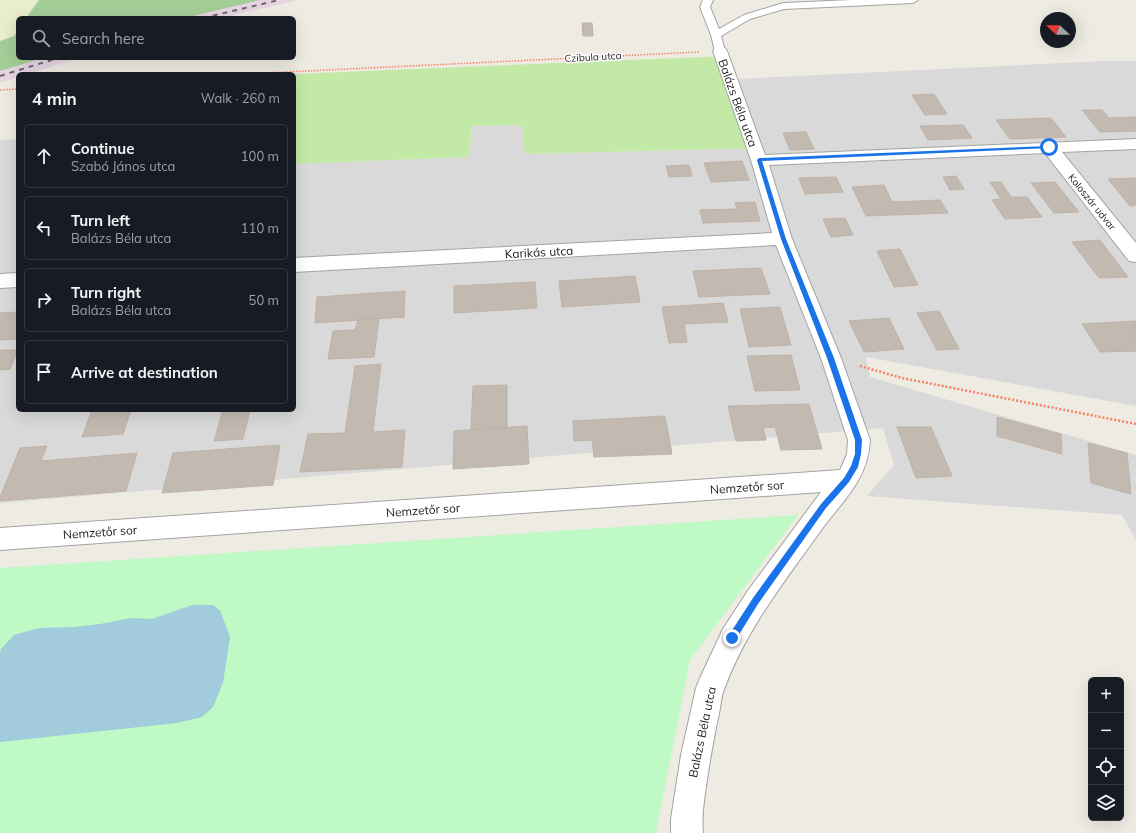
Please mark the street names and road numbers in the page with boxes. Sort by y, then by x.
street label: Czibula utca [564,49,622,65]
street label: Balázs Béla utca [715,57,761,149]
street label: Koloszár udvar [1065,171,1119,233]
street label: Karikás utca [504,243,574,261]
street label: Nemzetőr sor [709,477,785,497]
street label: Nemzetőr sor [385,500,461,520]
street label: Nemzetőr sor [62,522,138,542]
street label: Balázs Béla utca [685,685,719,779]

